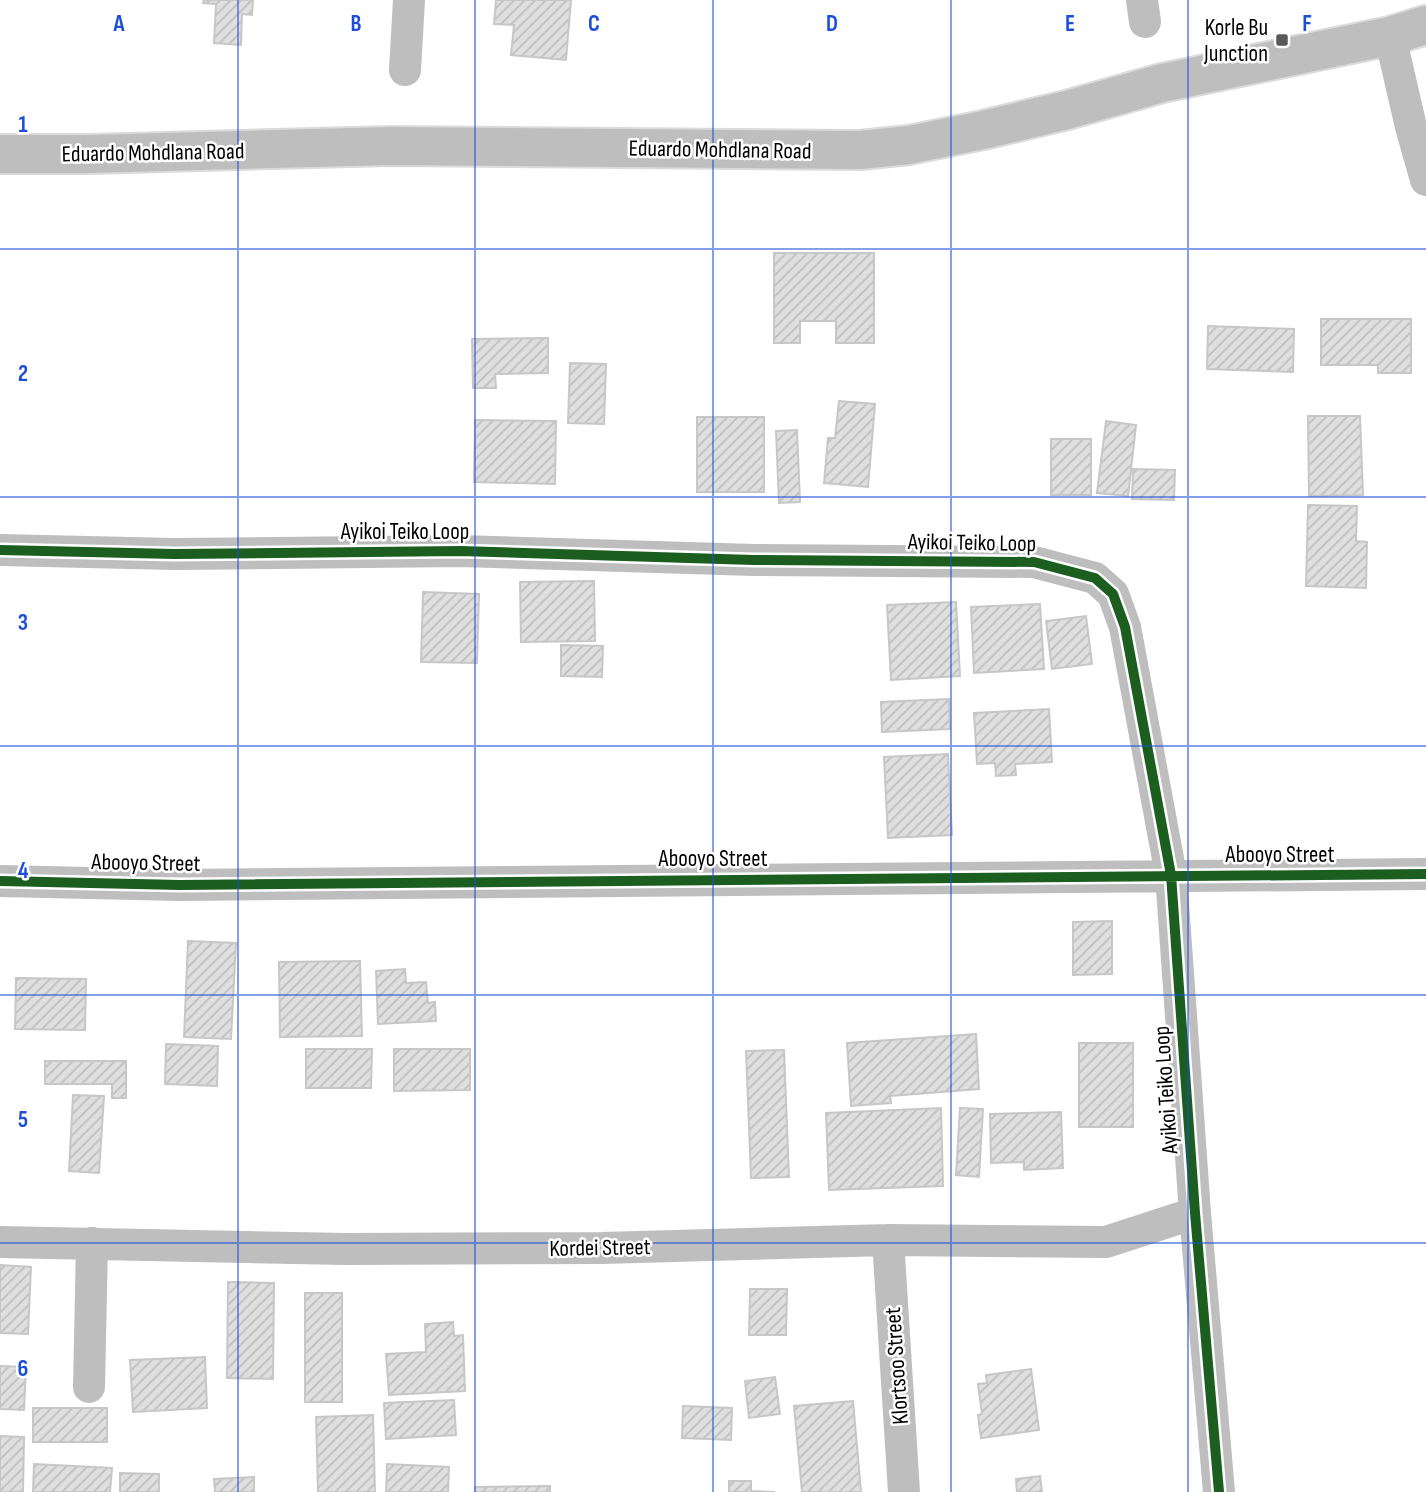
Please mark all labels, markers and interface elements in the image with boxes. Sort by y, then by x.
text: A [113,10,126,38]
text: B [351,10,362,38]
text: C [588,10,600,38]
text: D [826,10,838,38]
text: E [1065,10,1075,38]
text: F [1302,10,1312,38]
place label: Korle Bu Junction [1203,14,1268,68]
marker: Korle Bu Junction [1274,32,1290,48]
text: 1 [18,111,28,139]
street label: Eduardo Mohdlana Road [628,134,812,166]
street label: Eduardo Mohdlana Road [61,137,245,169]
text: 2 [18,360,28,388]
street label: Ayikoi Teiko Loop [340,518,469,546]
street label: Ayikoi Teiko Loop [907,528,1036,558]
text: 3 [18,609,28,637]
street label: Abooyo Street [1224,841,1335,869]
street label: Abooyo Street [657,845,768,873]
street label: Abooyo Street [90,848,201,878]
text: 4 [18,857,29,885]
street label: Ayikoi Teiko Loop [1148,1025,1185,1156]
text: 5 [18,1106,28,1134]
street label: Kordei Street [549,1233,651,1263]
street label: Klortsoo Street [879,1306,915,1426]
text: 6 [18,1355,28,1383]

